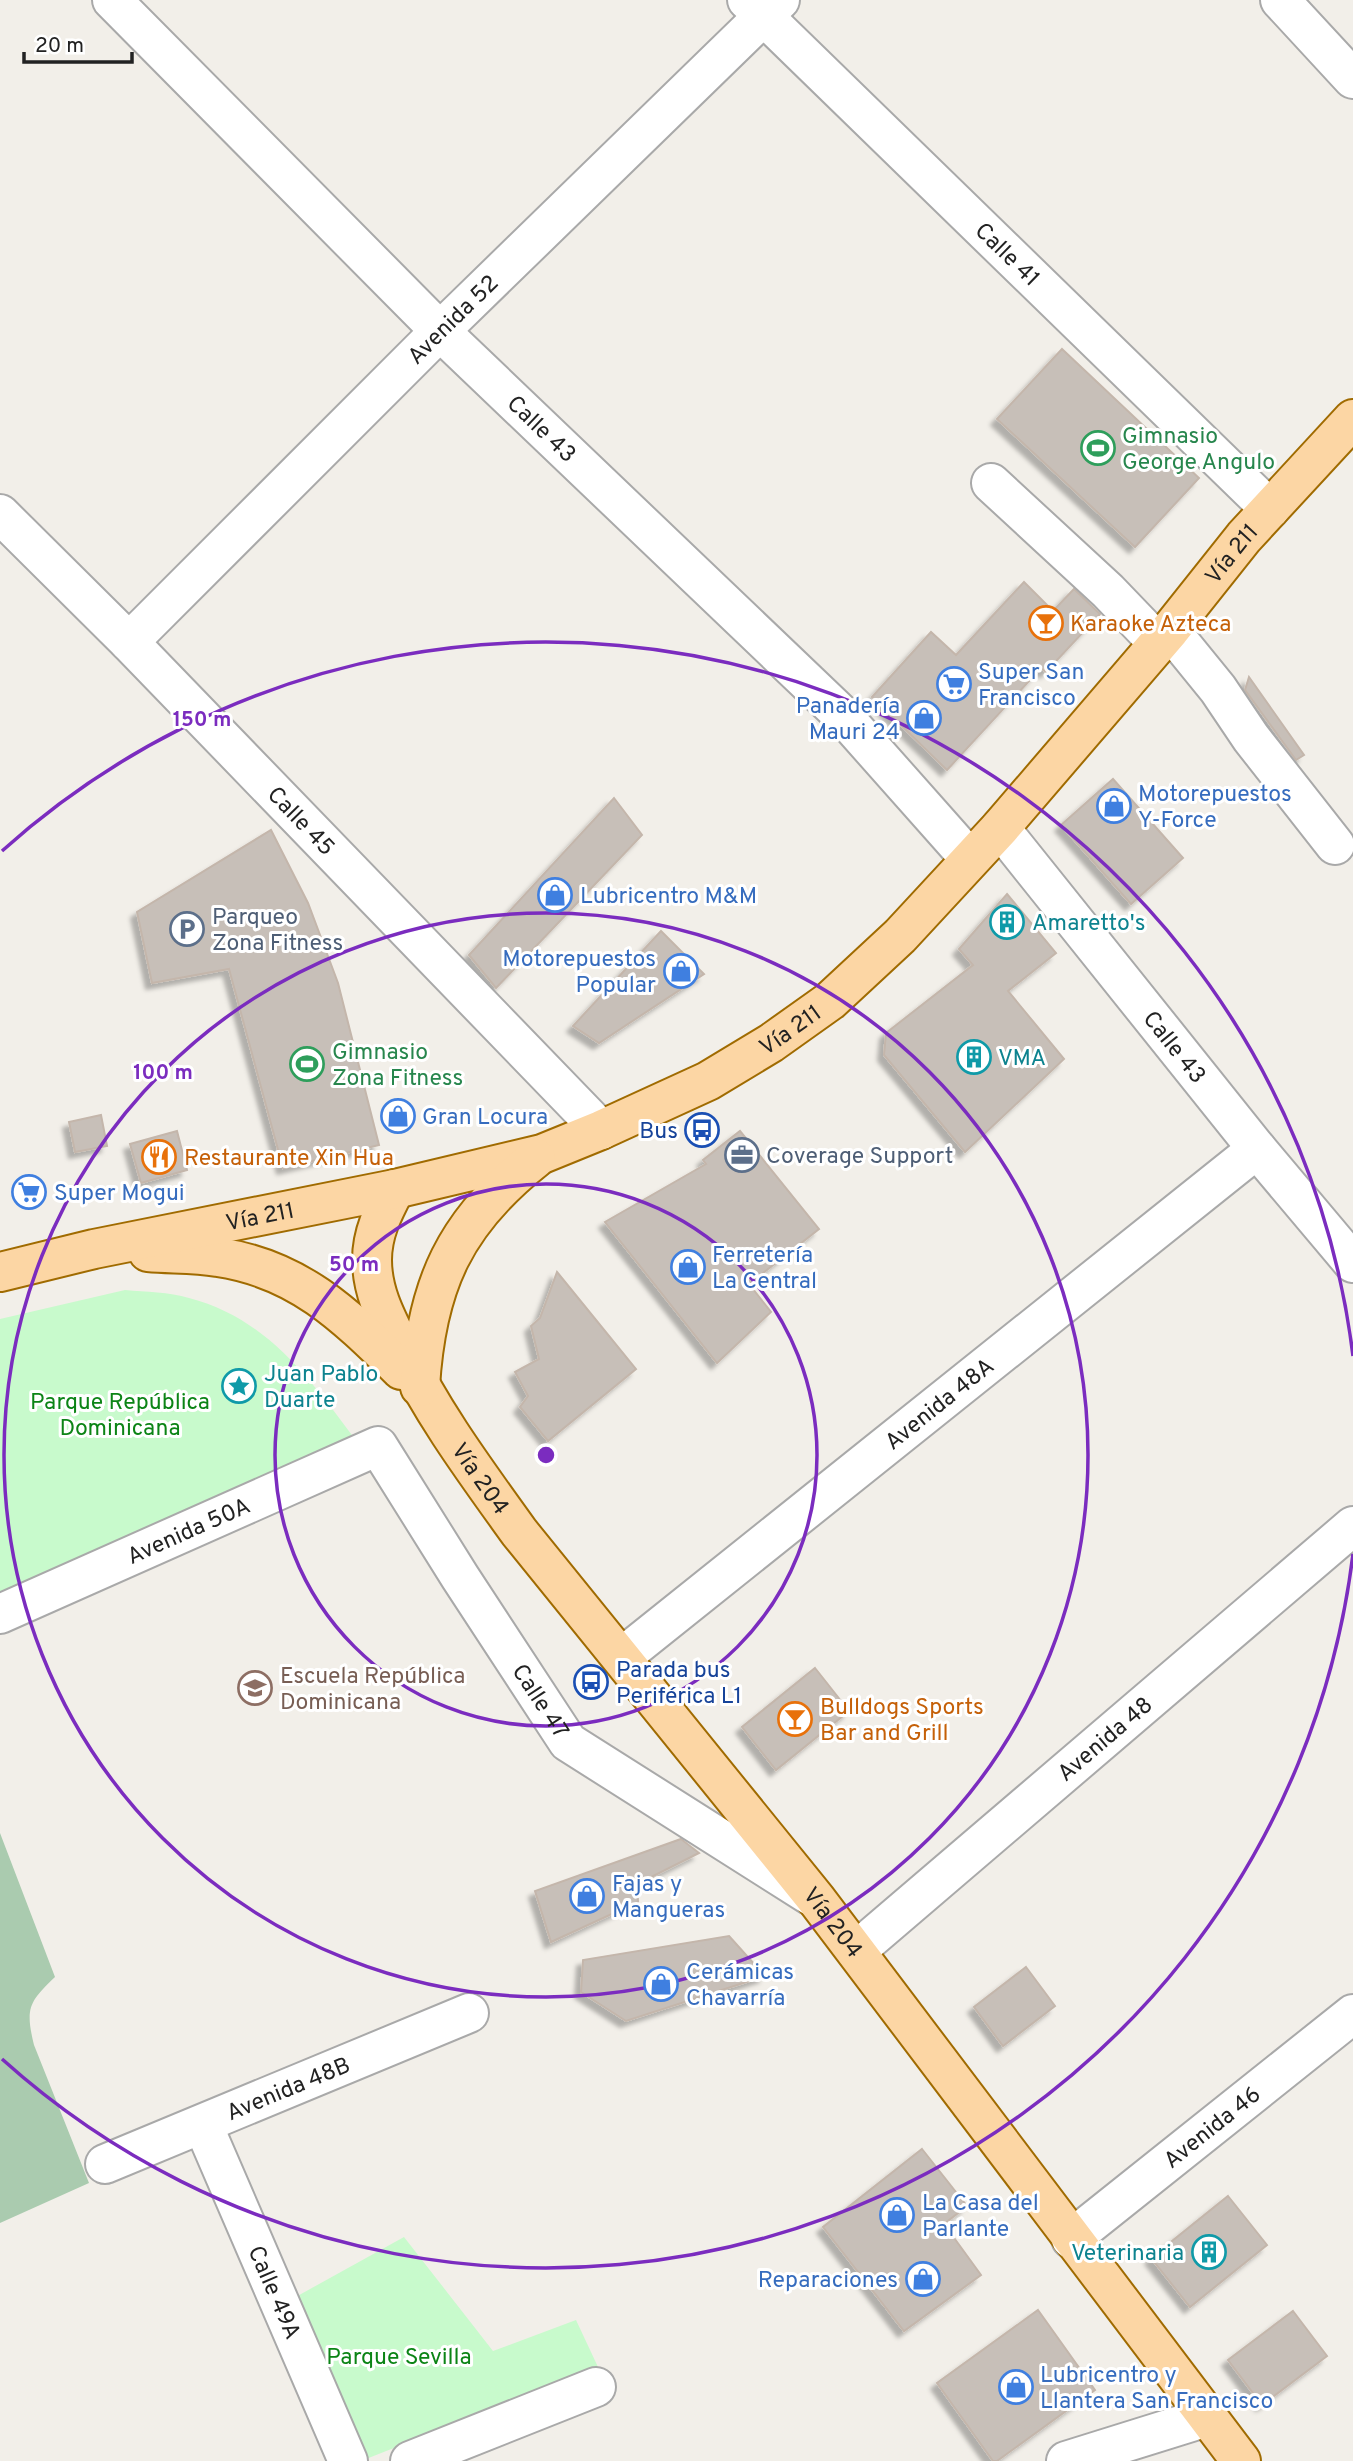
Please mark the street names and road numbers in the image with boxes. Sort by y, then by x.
street label: Calle 41 [967,217,1045,294]
street label: Avenida 52 [403,270,506,372]
street label: Calle 43 [499,390,581,470]
street label: Vía 211 [1200,518,1266,591]
street label: Calle 45 [260,781,340,863]
street label: Vía 211 [755,1000,828,1064]
street label: Calle 43 [1135,1006,1211,1090]
street label: Vía 211 [223,1197,297,1239]
street label: Avenida 48A [880,1353,1001,1458]
street label: Vía 204 [443,1438,514,1521]
street label: Avenida 50A [123,1493,255,1573]
street label: Calle 47 [504,1659,574,1745]
street label: Avenida 48 [1053,1692,1160,1789]
street label: Vía 204 [795,1882,868,1965]
street label: Avenida 48B [223,2052,355,2129]
street label: Avenida 46 [1159,2081,1268,2176]
street label: Calle 49A [240,2242,306,2344]

